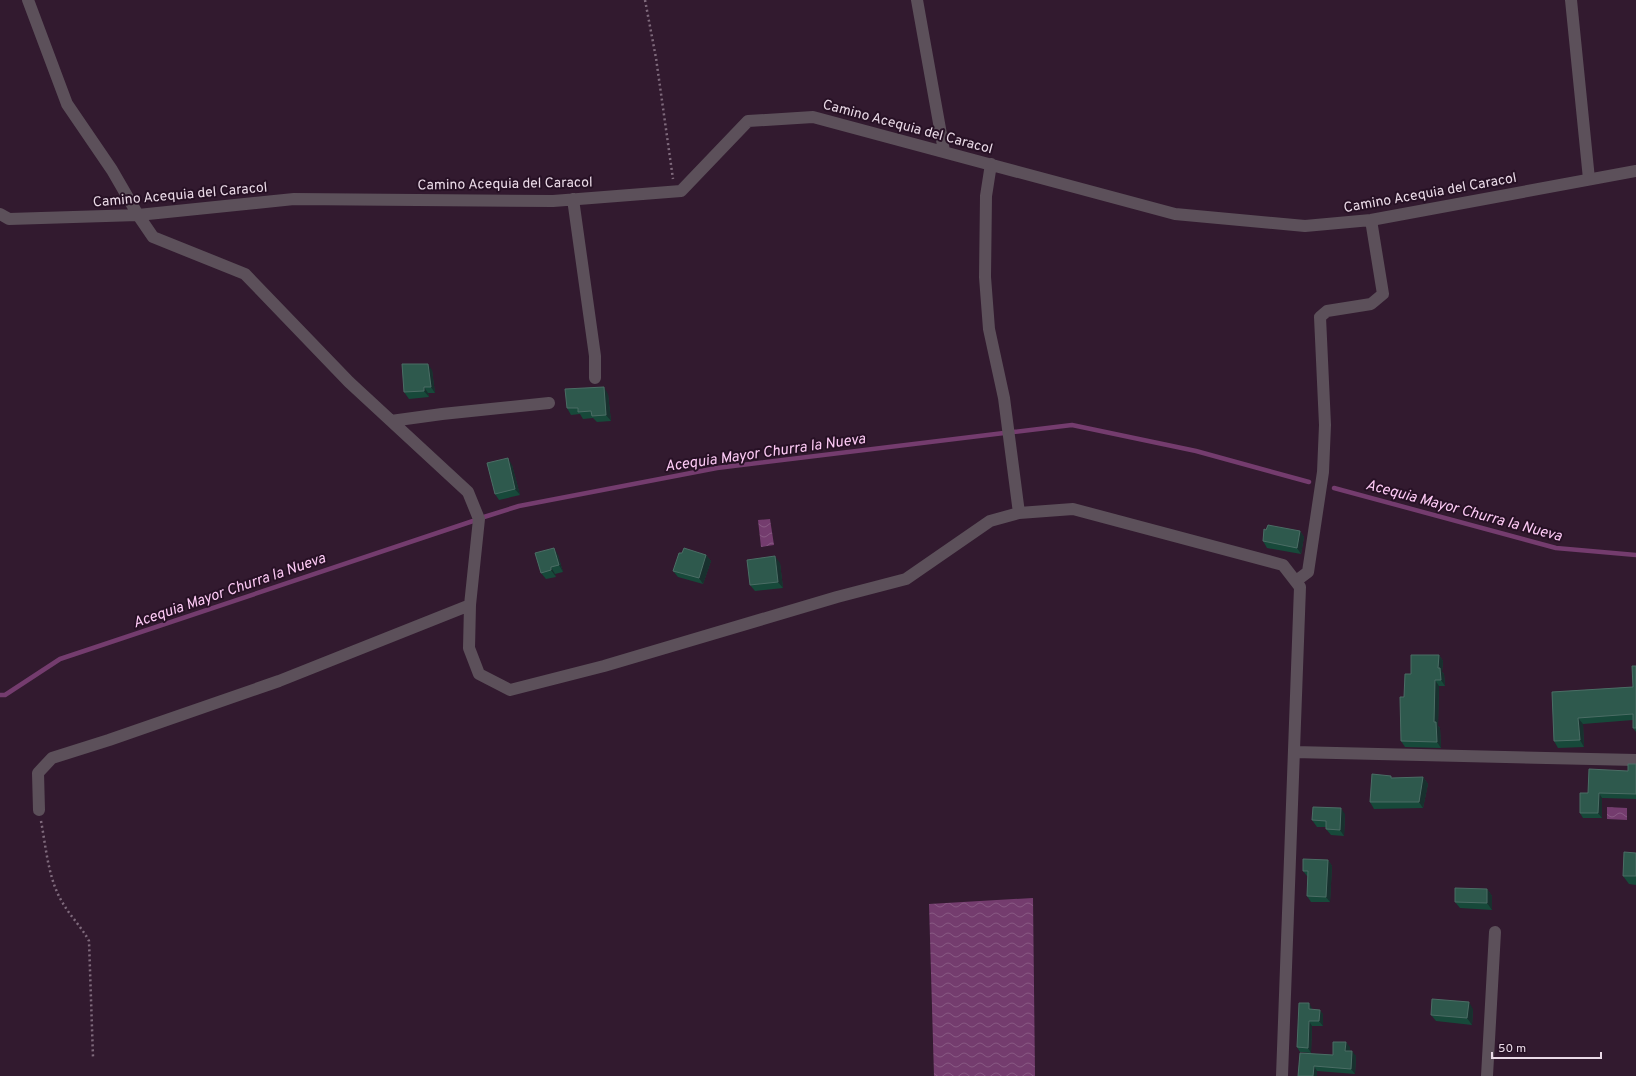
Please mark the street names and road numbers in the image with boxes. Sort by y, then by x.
street label: Camino Acequia del Caracol [821,97,994,158]
street label: Camino Acequia del Caracol [1343,170,1518,217]
street label: Camino Acequia del Caracol [417,174,593,195]
street label: Camino Acequia del Caracol [92,179,268,212]

